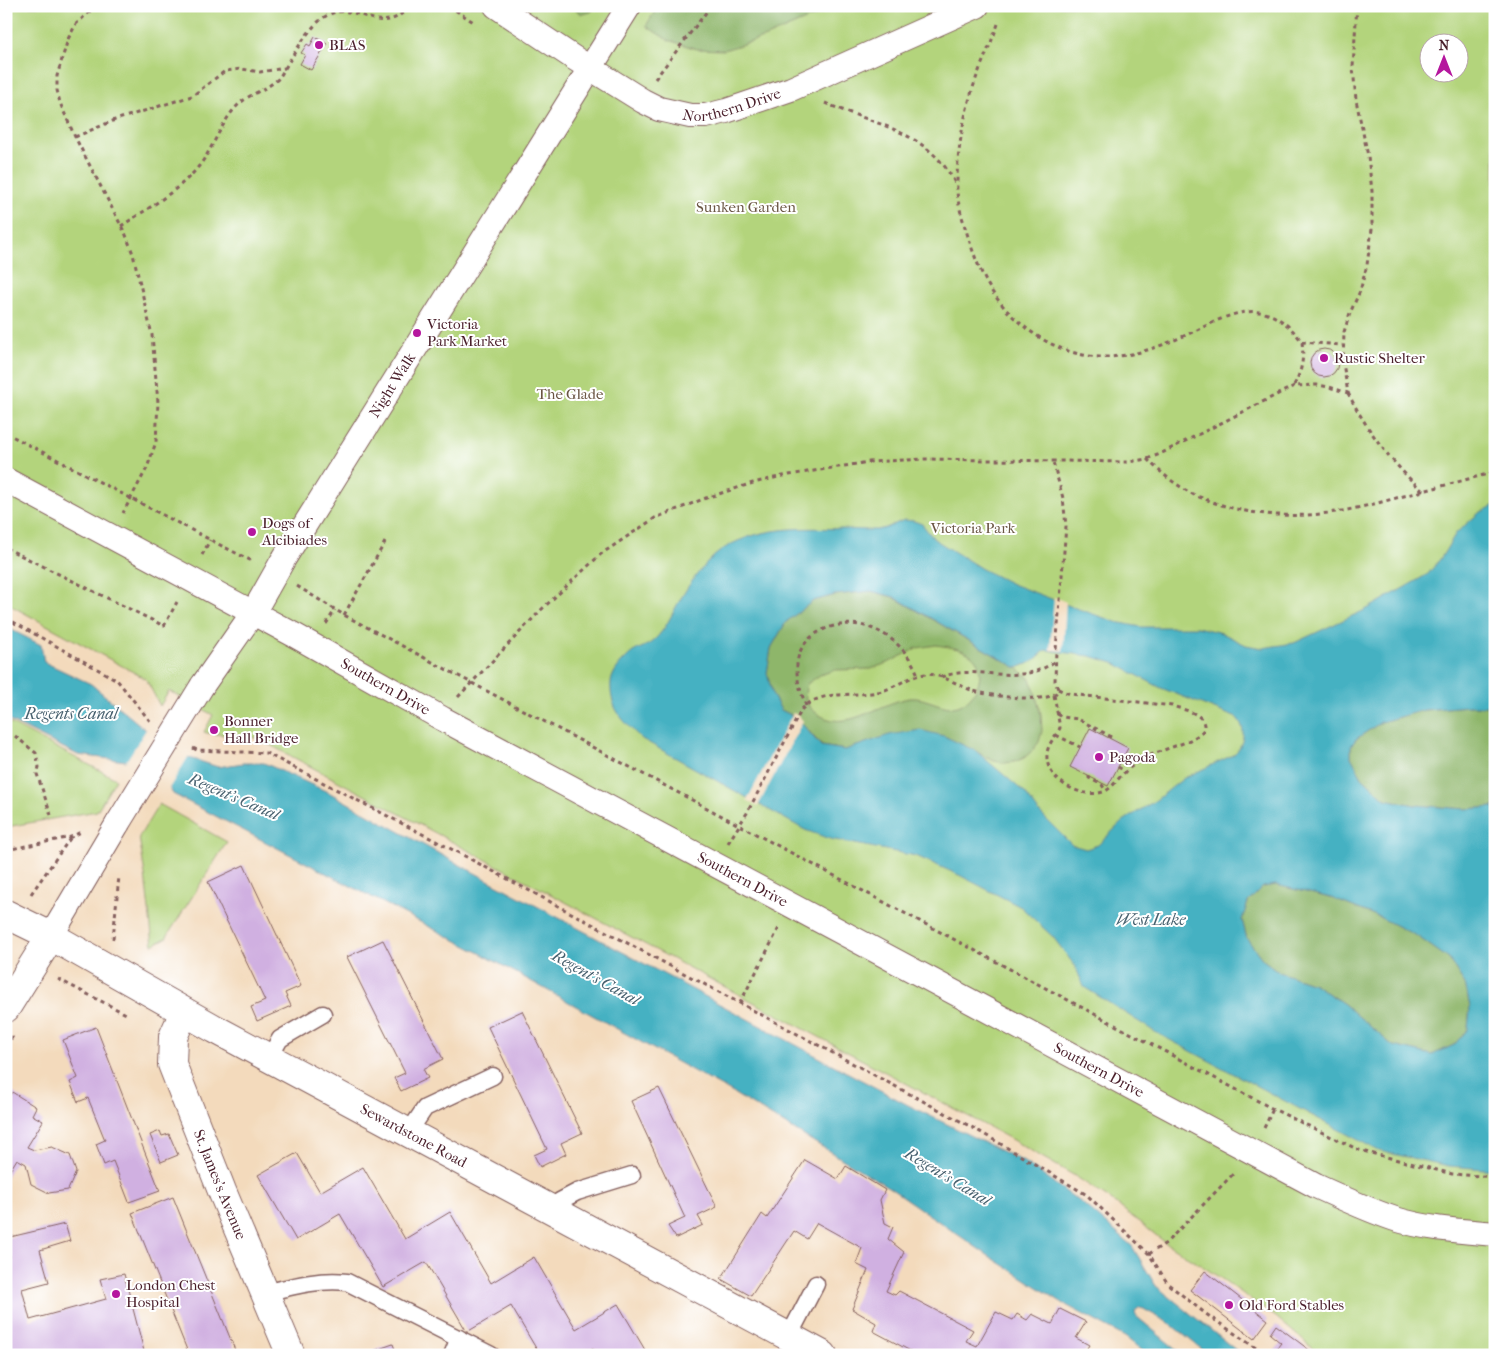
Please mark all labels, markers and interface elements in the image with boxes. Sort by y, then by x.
north arrow [1418,32,1468,82]
place label: BLAS [329,36,366,54]
text: N [1439,37,1450,54]
marker: BLAS [313,39,325,51]
street label: Northern Drive [681,84,784,126]
park label: Sunken Garden [696,198,796,216]
place label: Victoria Park Market [426,315,508,350]
marker: Victoria Park Market [411,327,423,339]
street label: Night Walk [365,349,419,421]
place label: Rustic Shelter [1334,349,1425,367]
marker: Rustic Shelter [1318,352,1330,364]
park label: The Glade [537,385,604,403]
place label: Dogs of Alcibiades [261,514,327,549]
park label: Victoria Park [930,519,1015,537]
marker: Dogs of Alcibiades [246,526,258,538]
street label: Southern Drive [338,654,434,719]
water label: Regents Canal [23,704,120,723]
place label: Bonner Hall Bridge [224,712,299,747]
marker: Bonner Hall Bridge [208,724,220,736]
place label: Pagoda [1109,748,1157,766]
marker: Pagoda [1093,751,1105,763]
water label: Regent's Canal [185,768,284,825]
street label: Southern Drive [694,848,791,911]
water label: West Lake [1116,910,1186,929]
water label: Regent's Canal [548,945,644,1010]
street label: Southern Drive [1051,1038,1148,1102]
street label: Sewardstone Road [357,1100,471,1172]
street label: St. James's Avenue [190,1127,251,1243]
water label: Regent's Canal [901,1143,996,1211]
place label: London Chest Hospital [126,1276,216,1311]
marker: London Chest Hospital [110,1288,122,1300]
place label: Old Ford Stables [1239,1296,1345,1314]
marker: Old Ford Stables [1223,1299,1235,1311]

